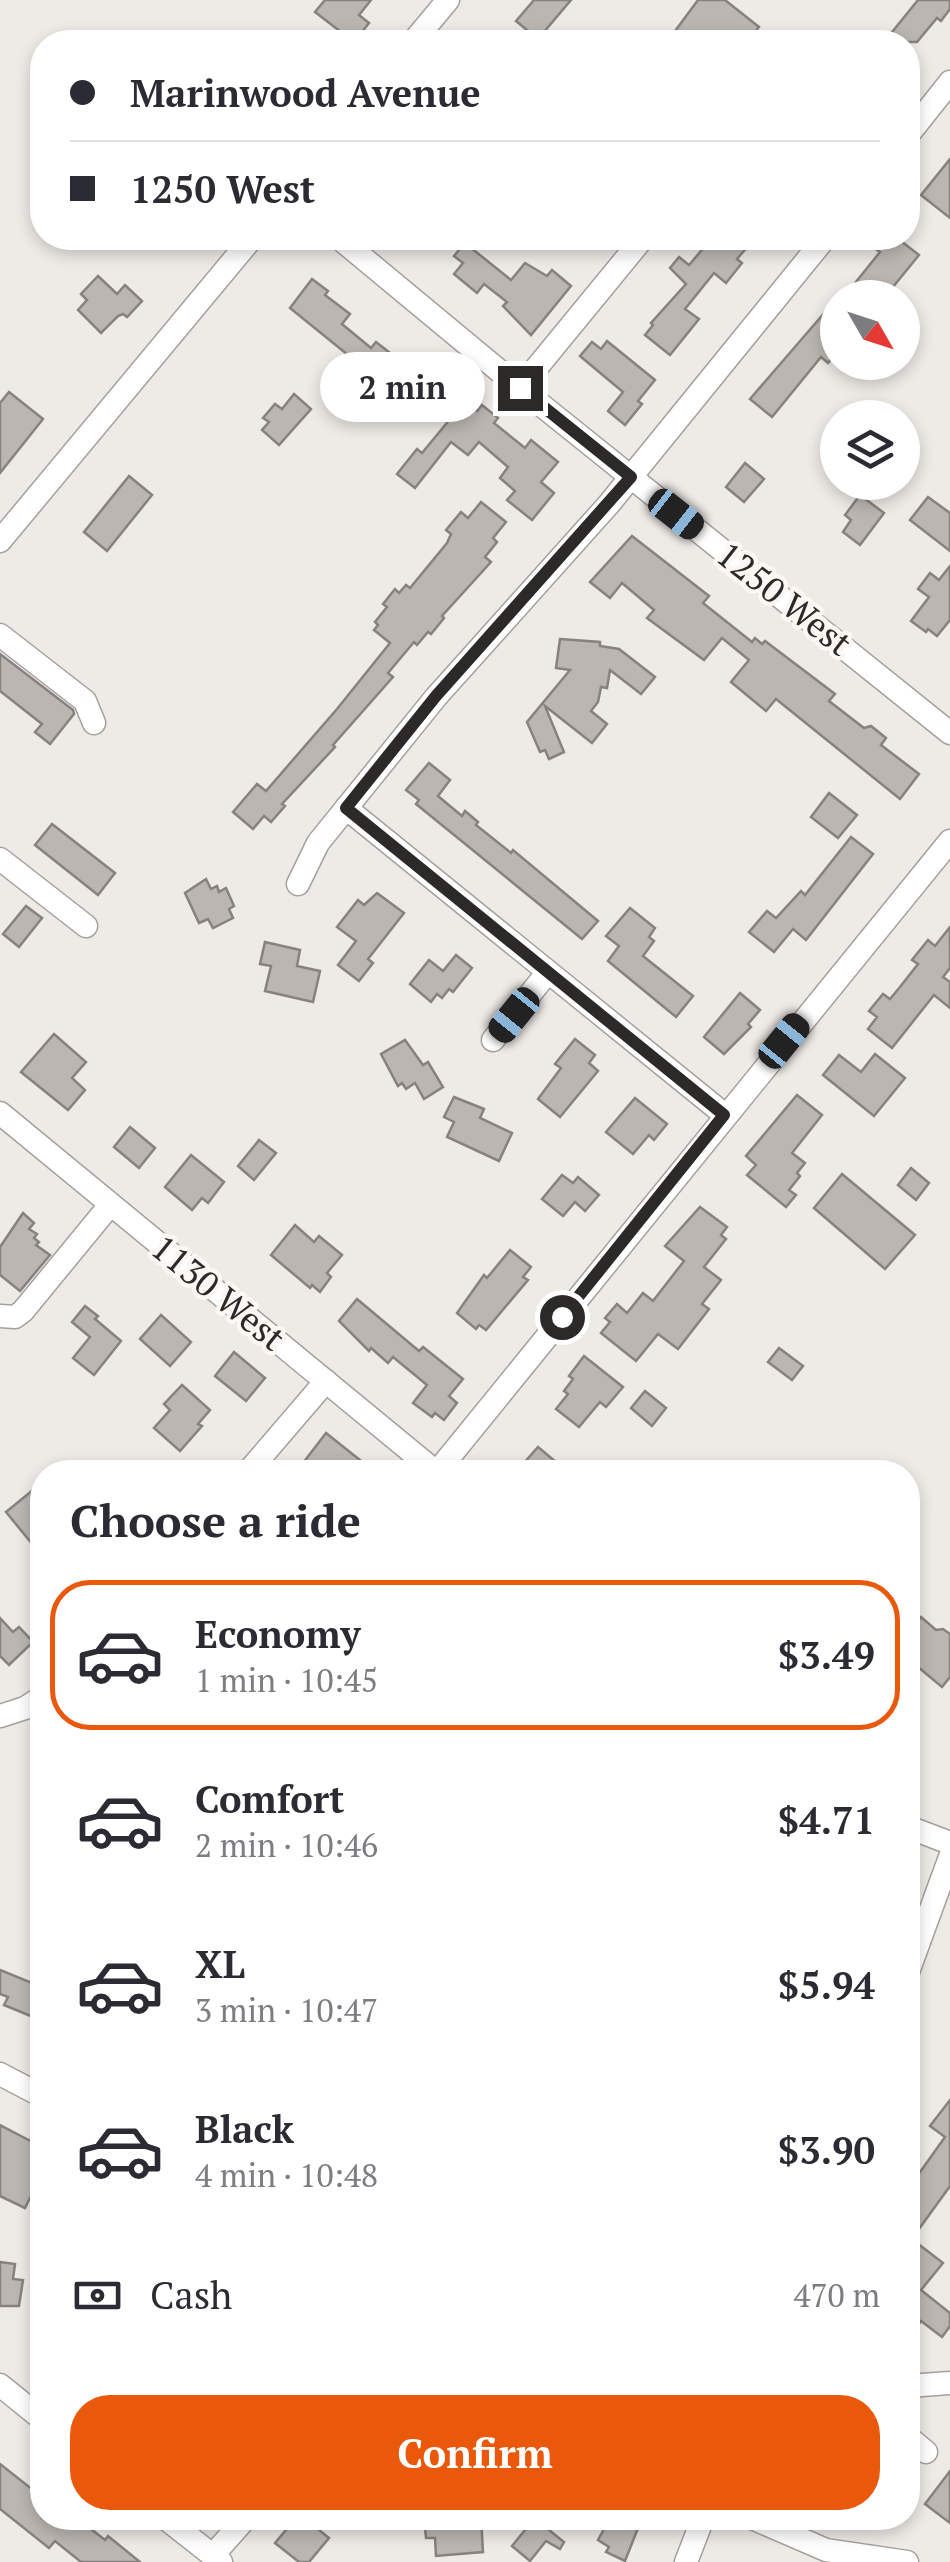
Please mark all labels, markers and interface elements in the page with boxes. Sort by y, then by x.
text: Marinwood Avenue [130,68,481,118]
text: 1250 West [130,164,315,214]
north arrow [820,280,920,380]
map controls [820,280,920,500]
callout: 2 min [320,353,485,423]
text: 2 min [359,366,446,408]
route end [498,366,543,411]
button: layers [820,400,920,500]
car [643,484,709,544]
street label: 1250 West [708,531,862,665]
car [483,982,545,1048]
car [753,1008,815,1074]
street label: 1130 West [142,1224,295,1360]
route start [540,1295,585,1340]
text: Choose a ride [70,1490,361,1550]
text: Economy [195,1609,361,1659]
icon: car [75,1610,165,1700]
text: $3.49 [778,1630,875,1680]
text: 1 min · 10:45 [195,1659,378,1701]
text: Comfort [195,1774,344,1824]
icon: car [75,1775,165,1865]
text: $4.71 [778,1795,875,1845]
text: 2 min · 10:46 [195,1824,378,1866]
text: XL [195,1939,245,1989]
icon: car [75,1940,165,2030]
text: $5.94 [778,1960,875,2010]
text: 3 min · 10:47 [195,1989,378,2031]
text: Black [195,2104,294,2154]
icon: car [75,2105,165,2195]
text: $3.90 [778,2125,875,2175]
text: 4 min · 10:48 [195,2154,378,2196]
icon: cash [70,2268,125,2323]
text: Cash [150,2270,232,2320]
text: 470 m [793,2274,880,2316]
button: Confirm [70,2395,880,2510]

